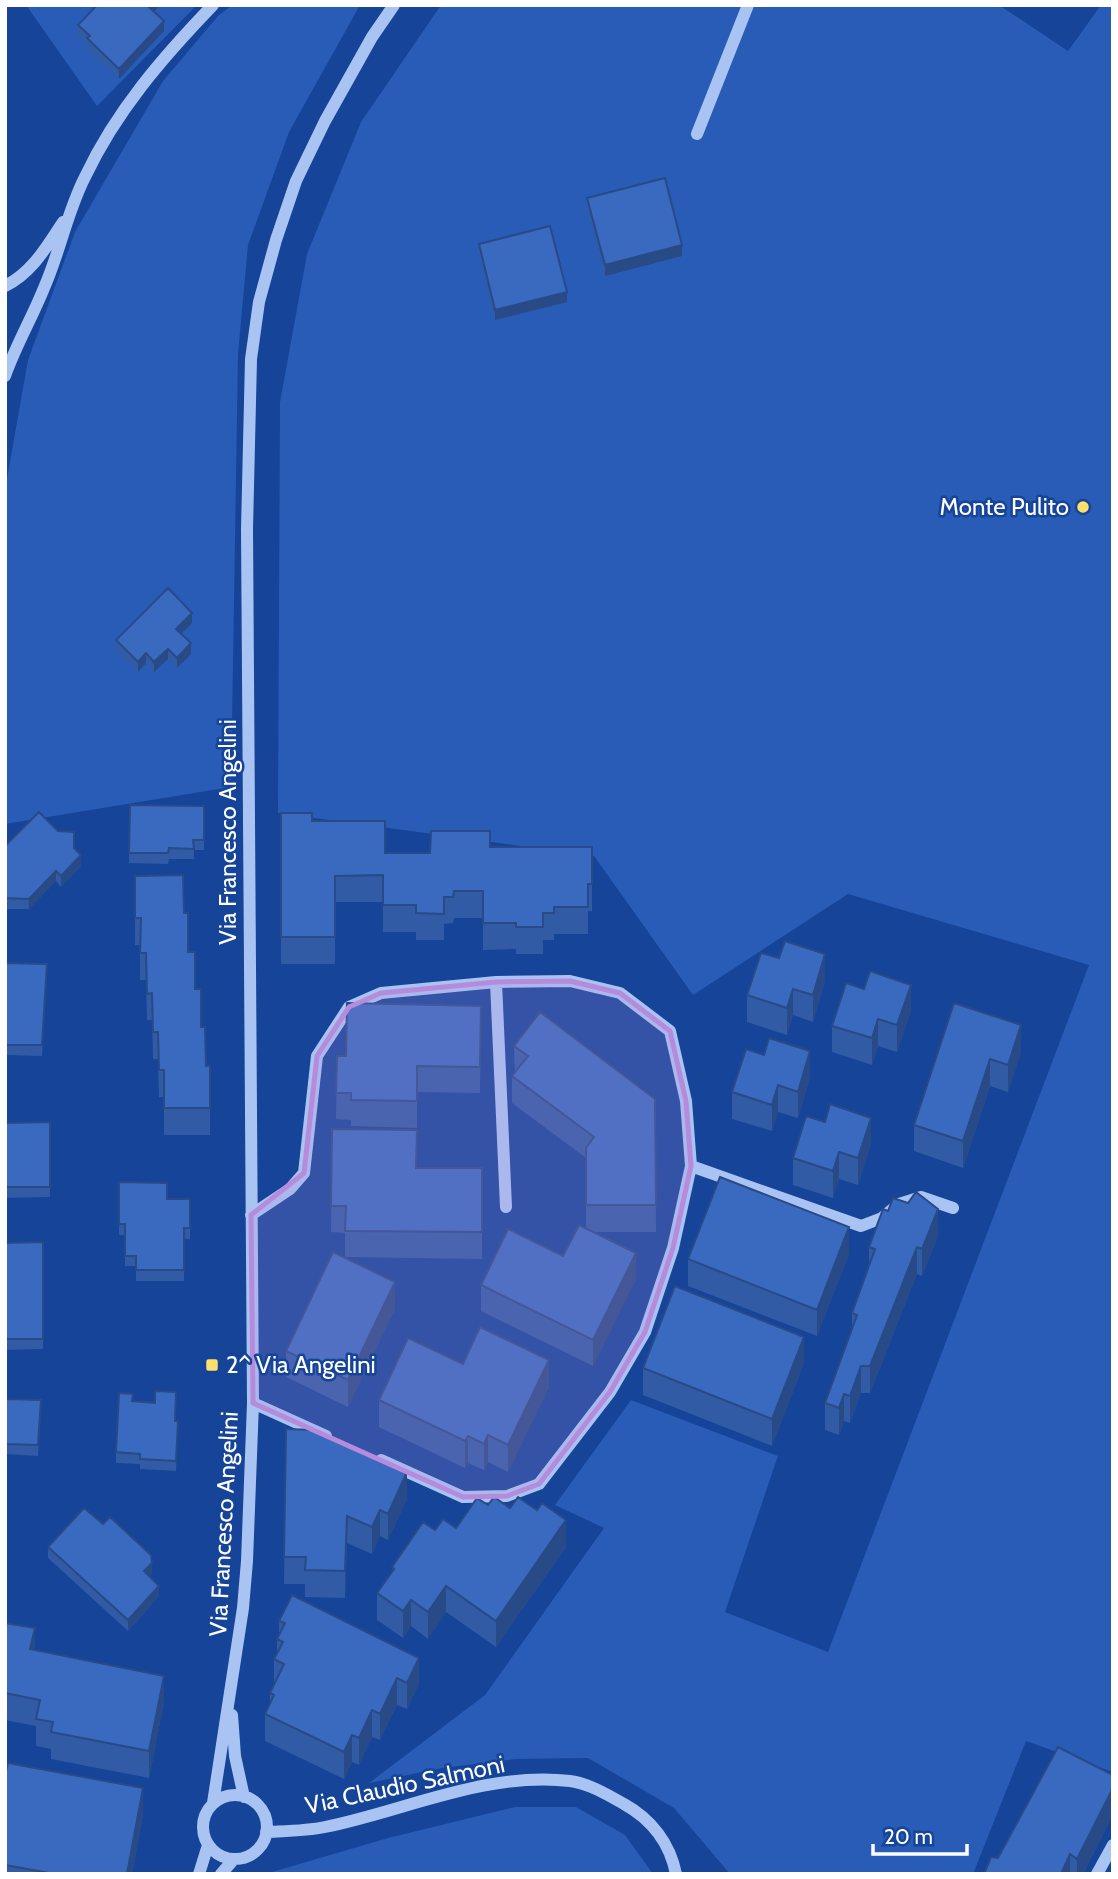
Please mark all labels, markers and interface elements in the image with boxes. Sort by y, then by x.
place label: Monte Pulito [940,492,1069,521]
marker: Monte Pulito [1075,499,1091,515]
street label: Via Francesco Angelini [213,719,242,945]
place label: 2^ Via Angelini [226,1350,376,1379]
marker: 2^ Via Angelini [204,1357,220,1373]
street label: Via Francesco Angelini [203,1411,244,1637]
street label: Via Claudio Salmoni [302,1749,507,1820]
scale bar [873,1812,968,1856]
text: 20 m [884,1824,933,1849]

